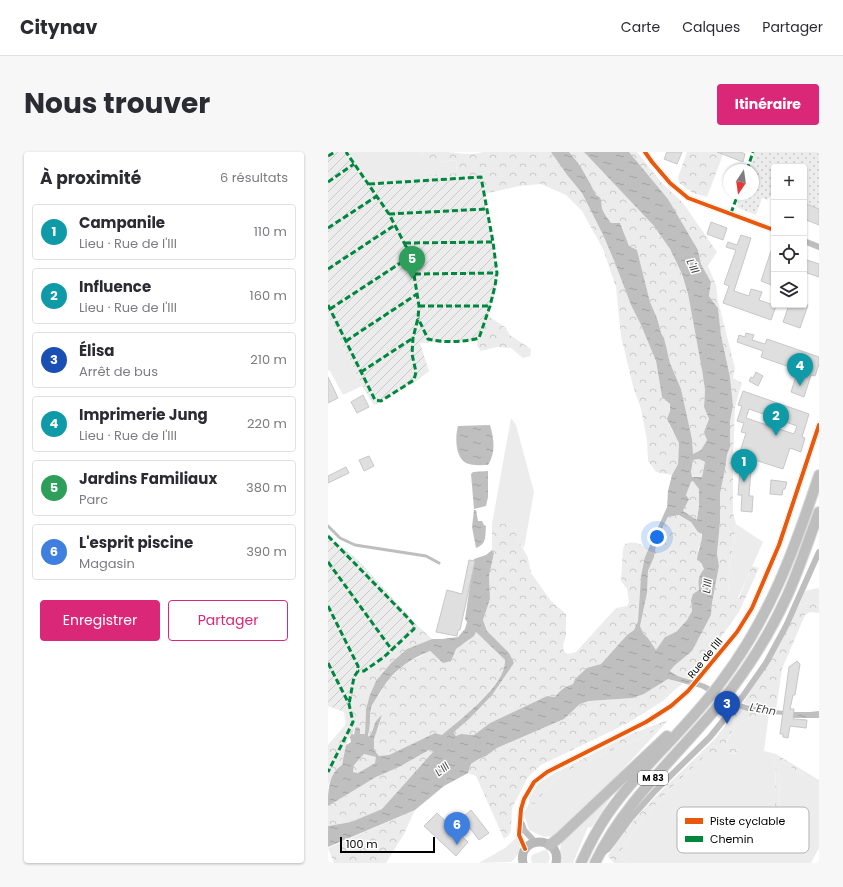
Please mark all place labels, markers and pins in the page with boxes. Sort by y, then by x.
pin: 5 [399,246,425,279]
pin: 4 [787,353,813,386]
pin: 2 [763,403,789,436]
pin: 1 [731,449,757,482]
pin: 3 [714,691,740,724]
pin: 6 [444,812,470,845]

